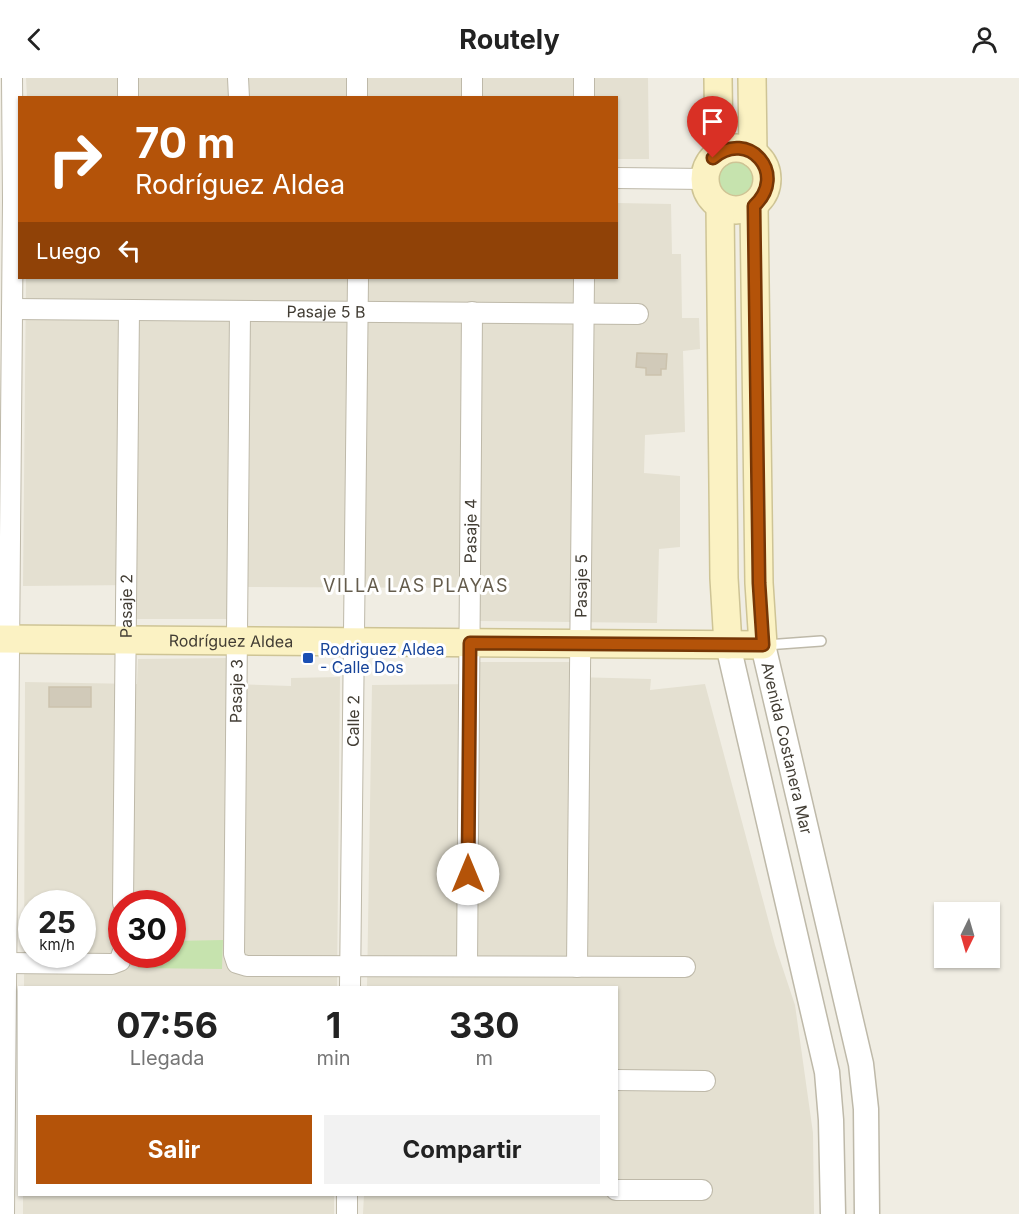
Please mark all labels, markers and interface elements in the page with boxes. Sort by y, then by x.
icon: back [18,23,51,56]
text: Routely [459,23,560,56]
icon: person [968,23,1001,56]
pin [687,96,738,158]
icon: arrive [696,105,729,138]
text: 70 m [135,117,235,168]
icon: right [36,120,114,198]
text: Rodríguez Aldea [135,168,345,201]
icon: left [113,234,146,267]
text: Luego [36,238,101,264]
street label: Pasaje 5 B [286,301,366,322]
street label: Pasaje 4 [460,499,481,563]
street label: Pasaje 5 [571,554,591,618]
street label: Pasaje 2 [116,574,136,638]
district label: VILLA LAS PLAYAS [323,575,509,596]
street label: Rodríguez Aldea [169,630,293,651]
place label: Rodriguez Aldea - Calle Dos [320,639,444,677]
marker: Rodriguez Aldea - Calle Dos [301,651,315,665]
street label: Pasaje 3 [225,659,247,723]
street label: Avenida Costanera Mar [757,660,817,836]
street label: Calle 2 [343,695,363,747]
position arrow [436,842,500,906]
speed limit sign: 30 [108,890,186,968]
north arrow [934,902,1000,968]
map controls [934,902,1000,968]
text: 25 [38,904,76,940]
text: km/h [39,935,75,954]
text: 07:56 [116,1003,218,1047]
text: 1 [326,1003,341,1047]
text: 330 [449,1003,520,1047]
text: Llegada [130,1046,205,1070]
text: min [316,1046,351,1070]
text: m [476,1046,493,1070]
button: Salir [36,1115,312,1184]
button: Compartir [324,1115,600,1184]

